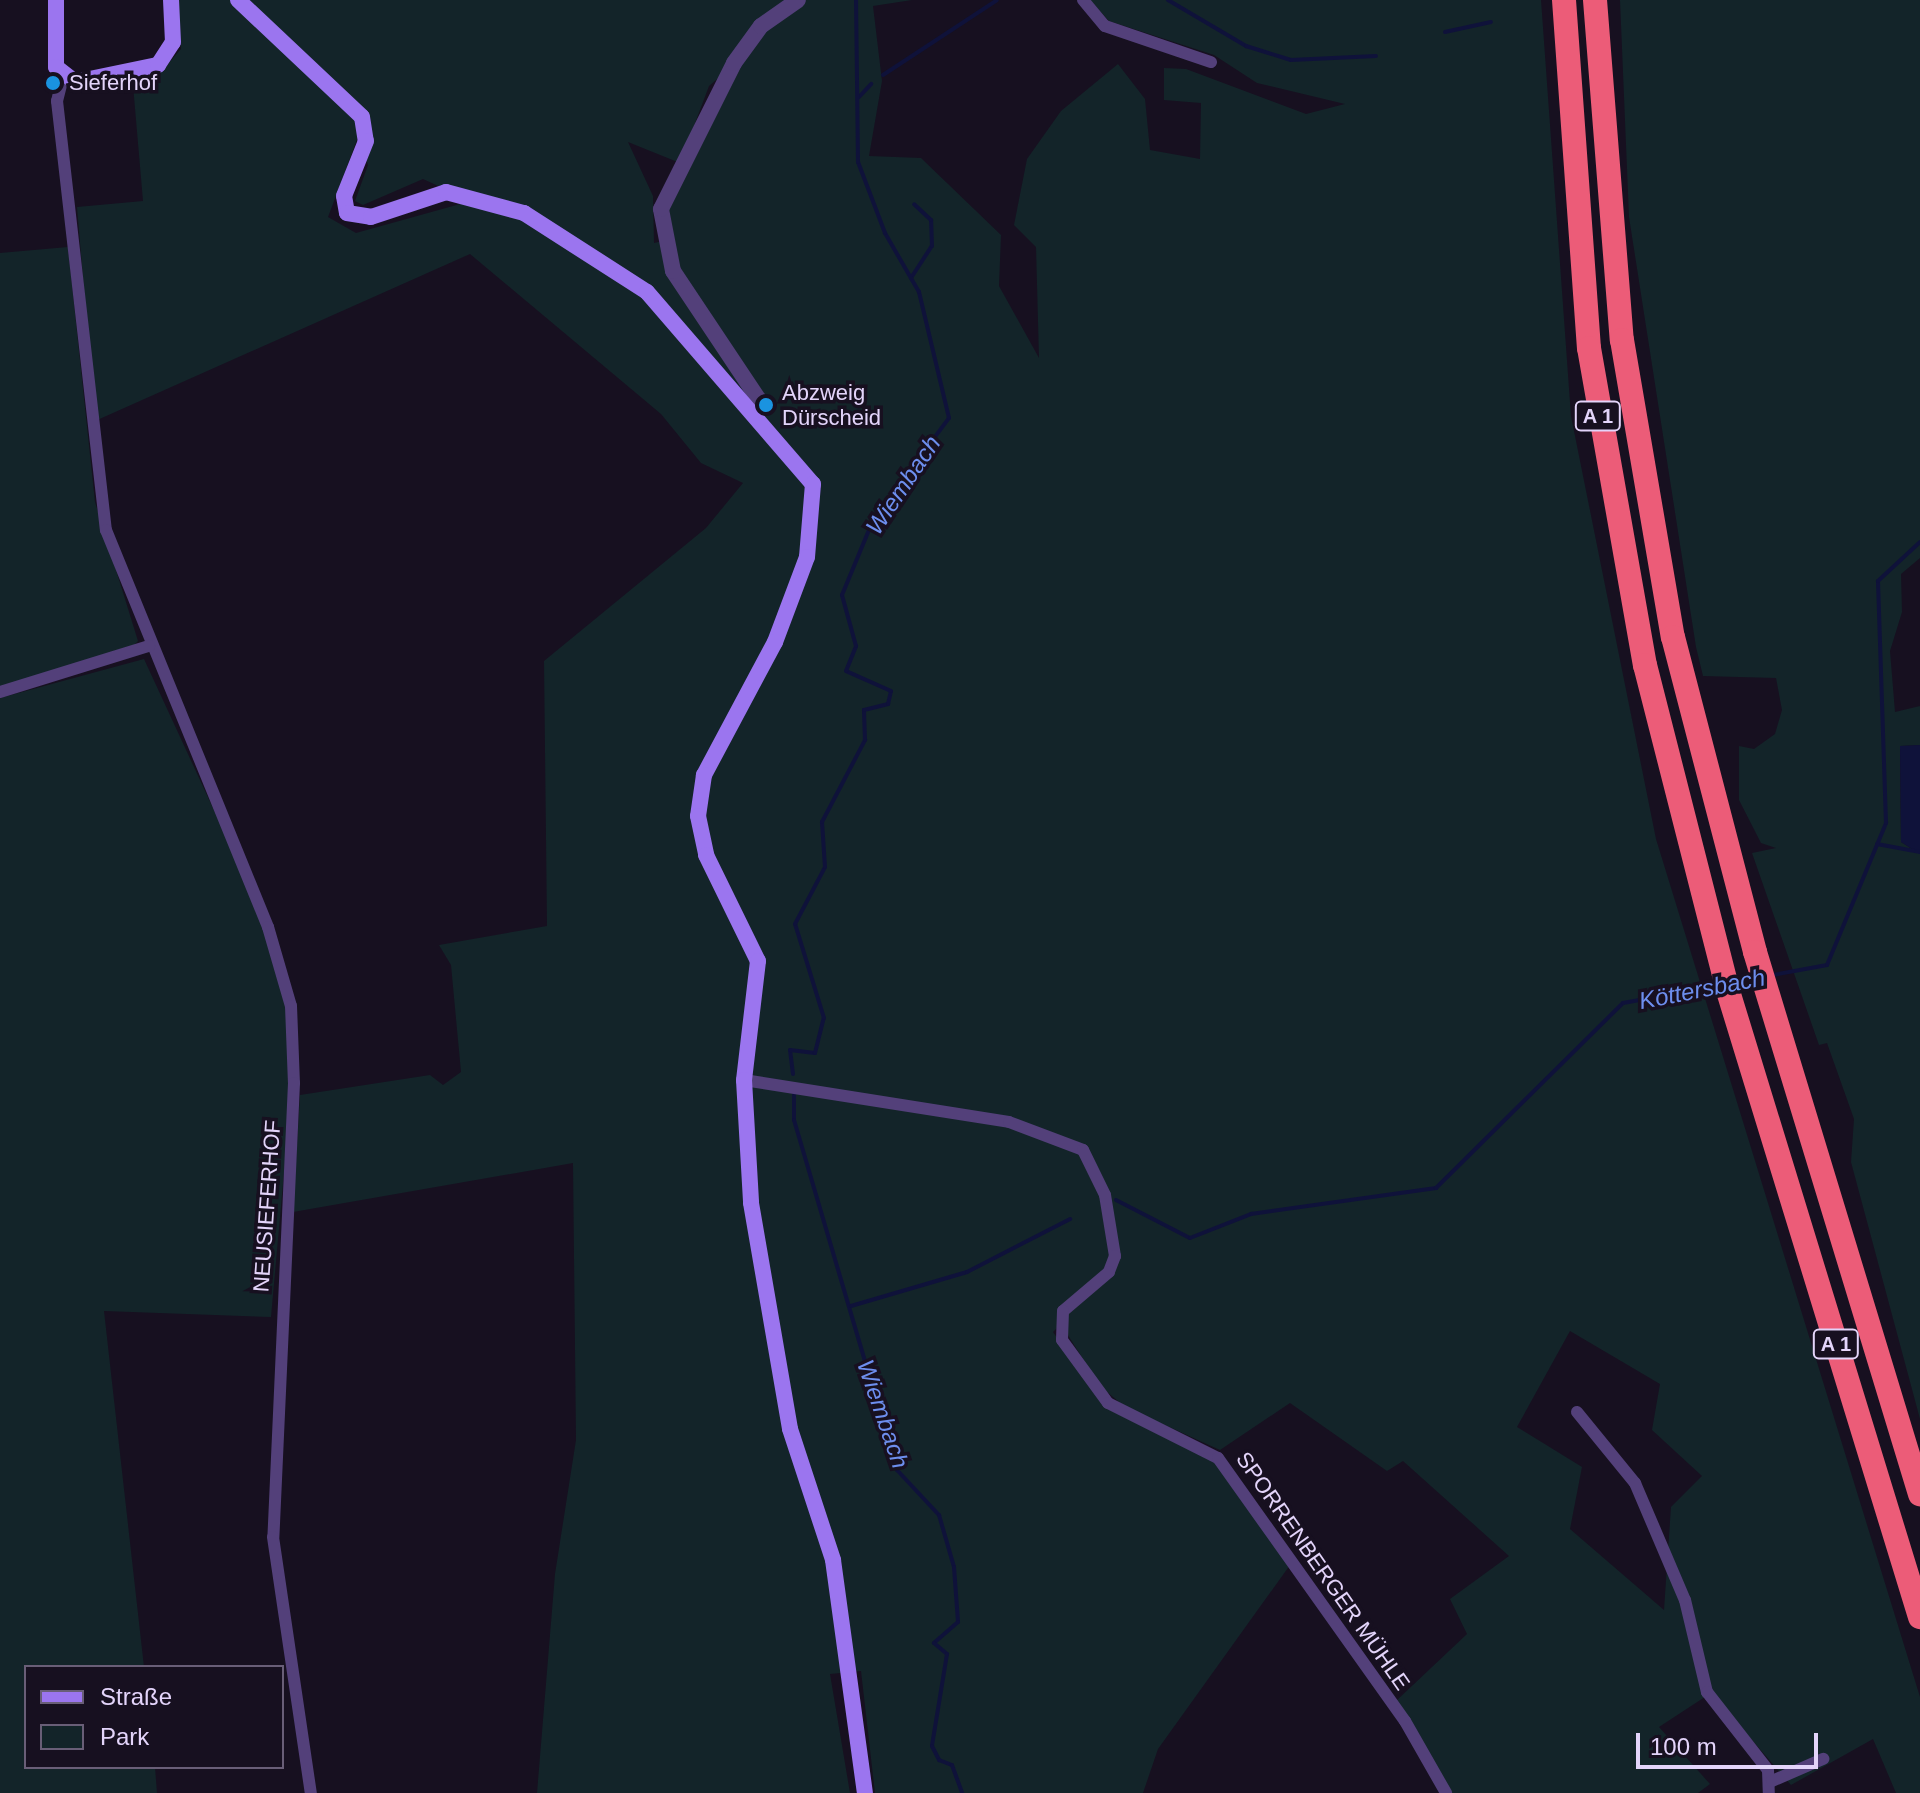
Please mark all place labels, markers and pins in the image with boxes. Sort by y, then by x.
place label: Sieferhof [69,70,157,96]
marker: Sieferhof [44,74,62,92]
place label: Abzweig Dürscheid [782,379,881,430]
marker: Abzweig Dürscheid [757,396,775,414]

